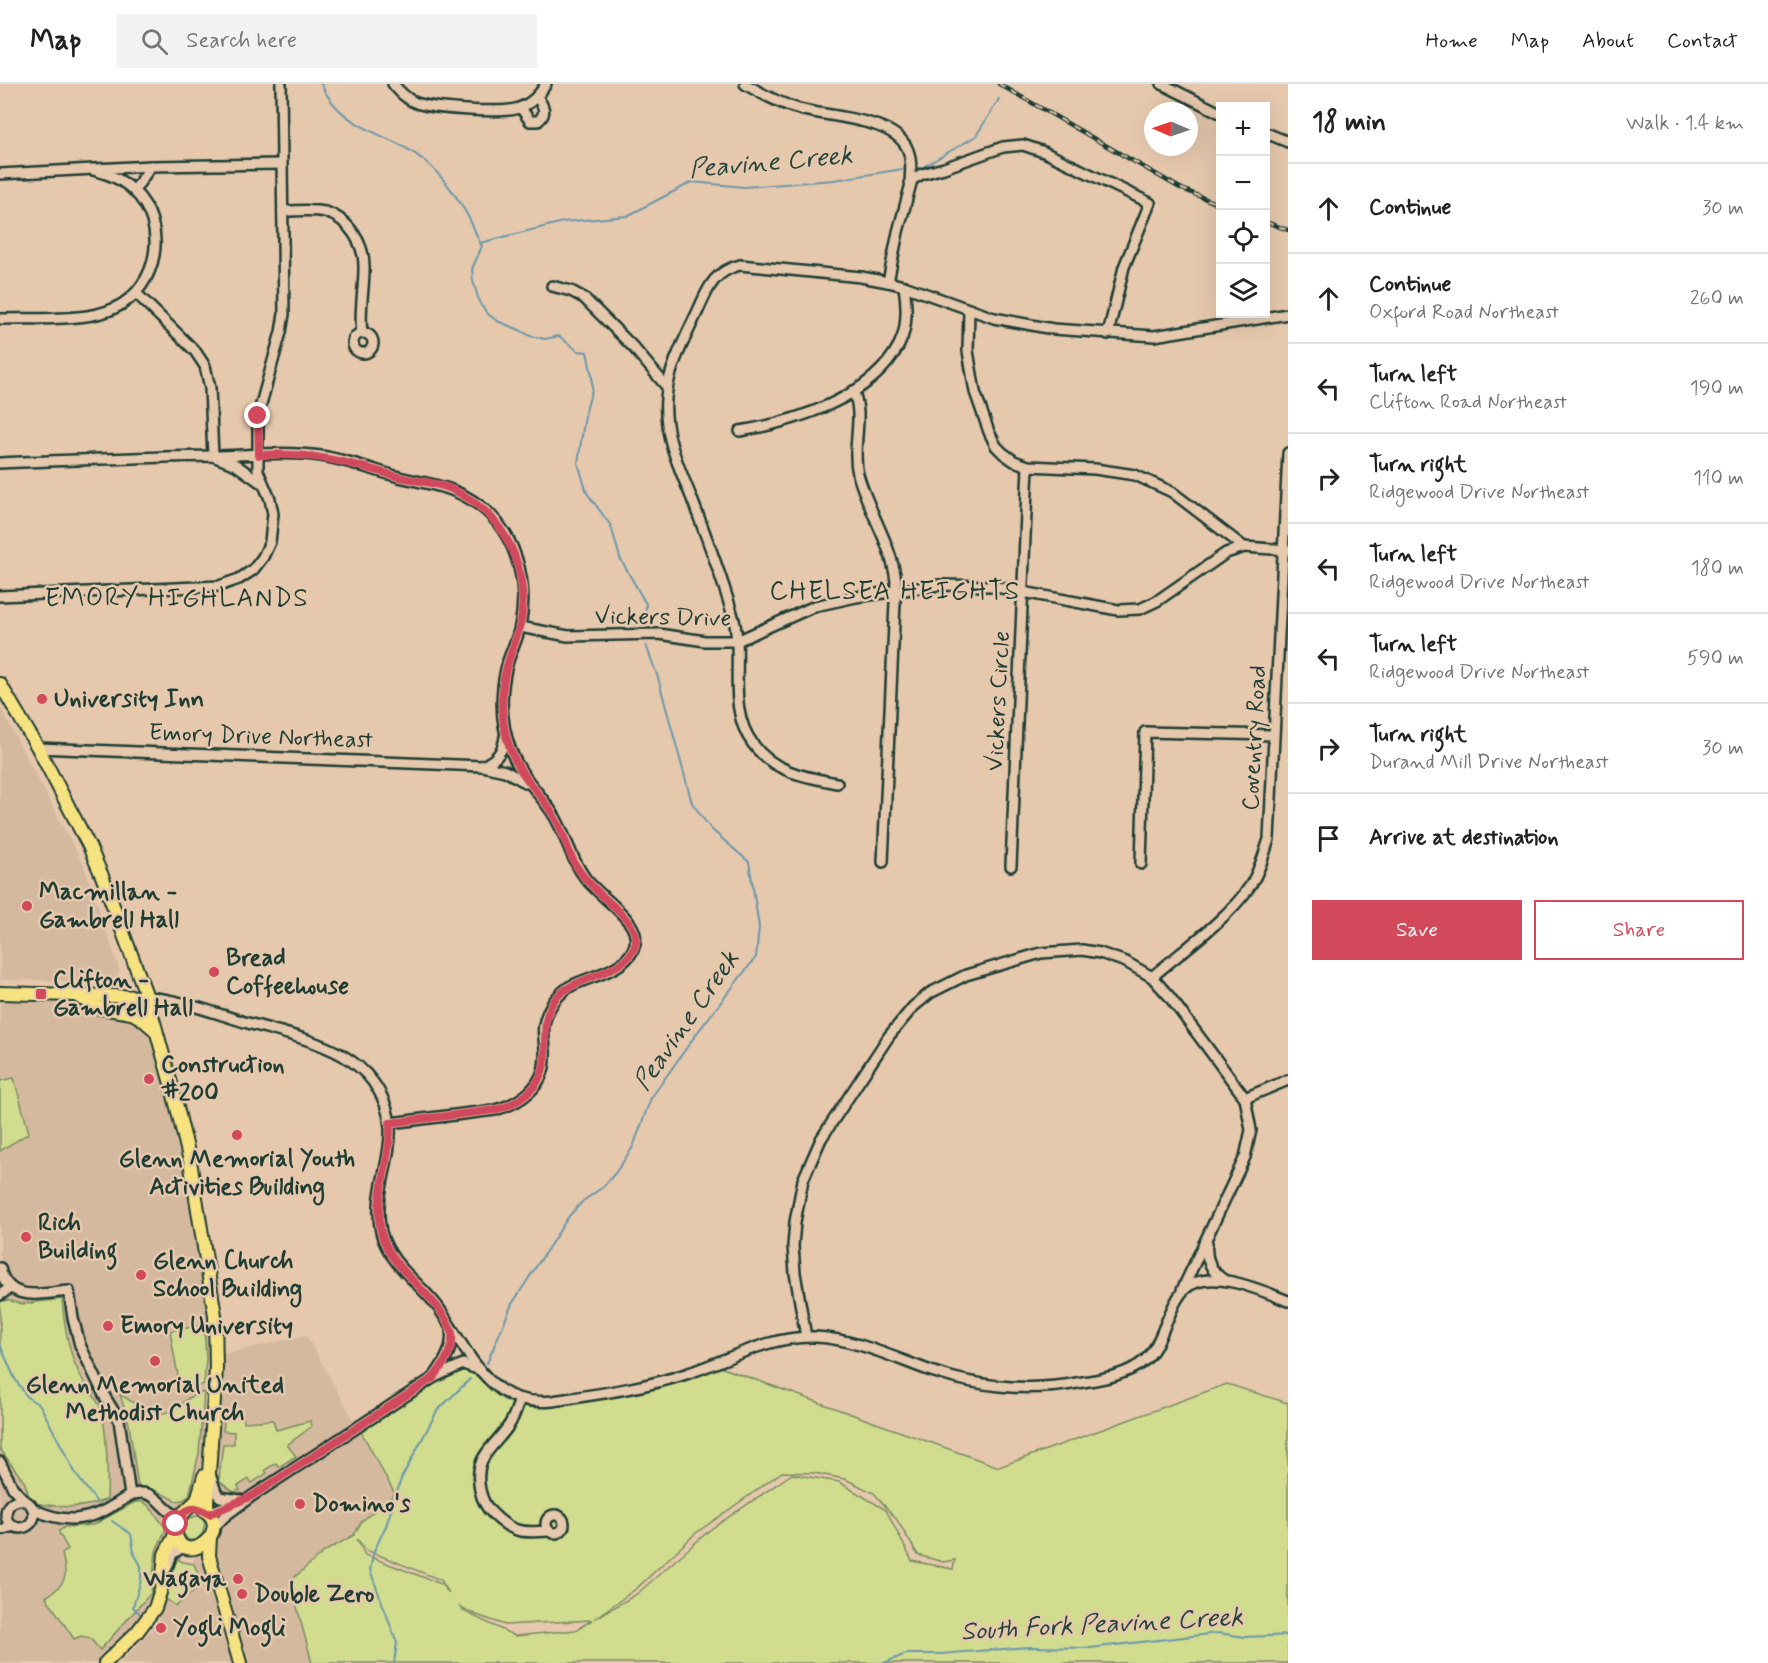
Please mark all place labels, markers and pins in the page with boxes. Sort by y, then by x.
place label: University Inn [54,684,204,715]
marker: University Inn [35,692,49,706]
place label: Macmillan - Gambrell Hall [39,877,179,936]
marker: Macmillan - Gambrell Hall [20,899,34,913]
place label: Bread Coffeehouse [226,943,349,1002]
place label: Clifton - Gambrell Hall [53,965,193,1024]
marker: Bread Coffeehouse [207,965,221,979]
marker: Clifton - Gambrell Hall [34,987,48,1001]
place label: Construction #200 [160,1050,285,1109]
marker: Construction #200 [142,1072,156,1086]
marker: Glenn Memorial Youth Activities Building [230,1128,244,1142]
place label: Glenn Memorial Youth Activities Building [119,1144,355,1206]
place label: Rich Building [38,1208,118,1270]
marker: Rich Building [19,1230,33,1244]
place label: Glenn Church School Building [153,1246,302,1308]
marker: Glenn Church School Building [134,1268,148,1282]
place label: Emory University [120,1311,293,1342]
marker: Emory University [101,1319,115,1333]
marker: Glenn Memorial United Methodist Church [148,1354,162,1368]
place label: Glenn Memorial United Methodist Church [26,1370,284,1429]
place label: Domino's [312,1489,411,1520]
marker: Domino's [293,1497,307,1511]
place label: Wagaya [142,1564,227,1598]
marker: Wagaya [231,1572,245,1586]
place label: Double Zero [254,1579,374,1610]
marker: Double Zero [235,1587,249,1601]
place label: Yogli Mogli [173,1613,286,1647]
marker: Yogli Mogli [154,1621,168,1635]

